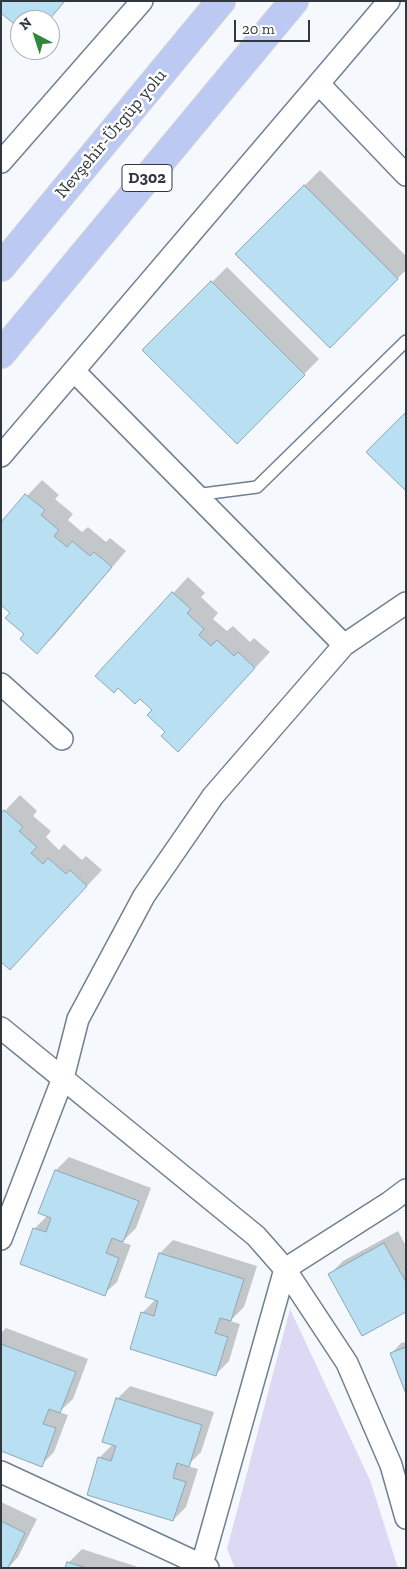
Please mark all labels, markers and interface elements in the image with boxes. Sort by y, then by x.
north arrow [10,10,60,60]
scale bar [237,10,313,42]
text: N [16,14,35,34]
text: 20 m [242,20,275,38]
street label: Nevşehir-Ürgüp yolu [51,65,171,203]
road number: D302 [122,164,172,192]

